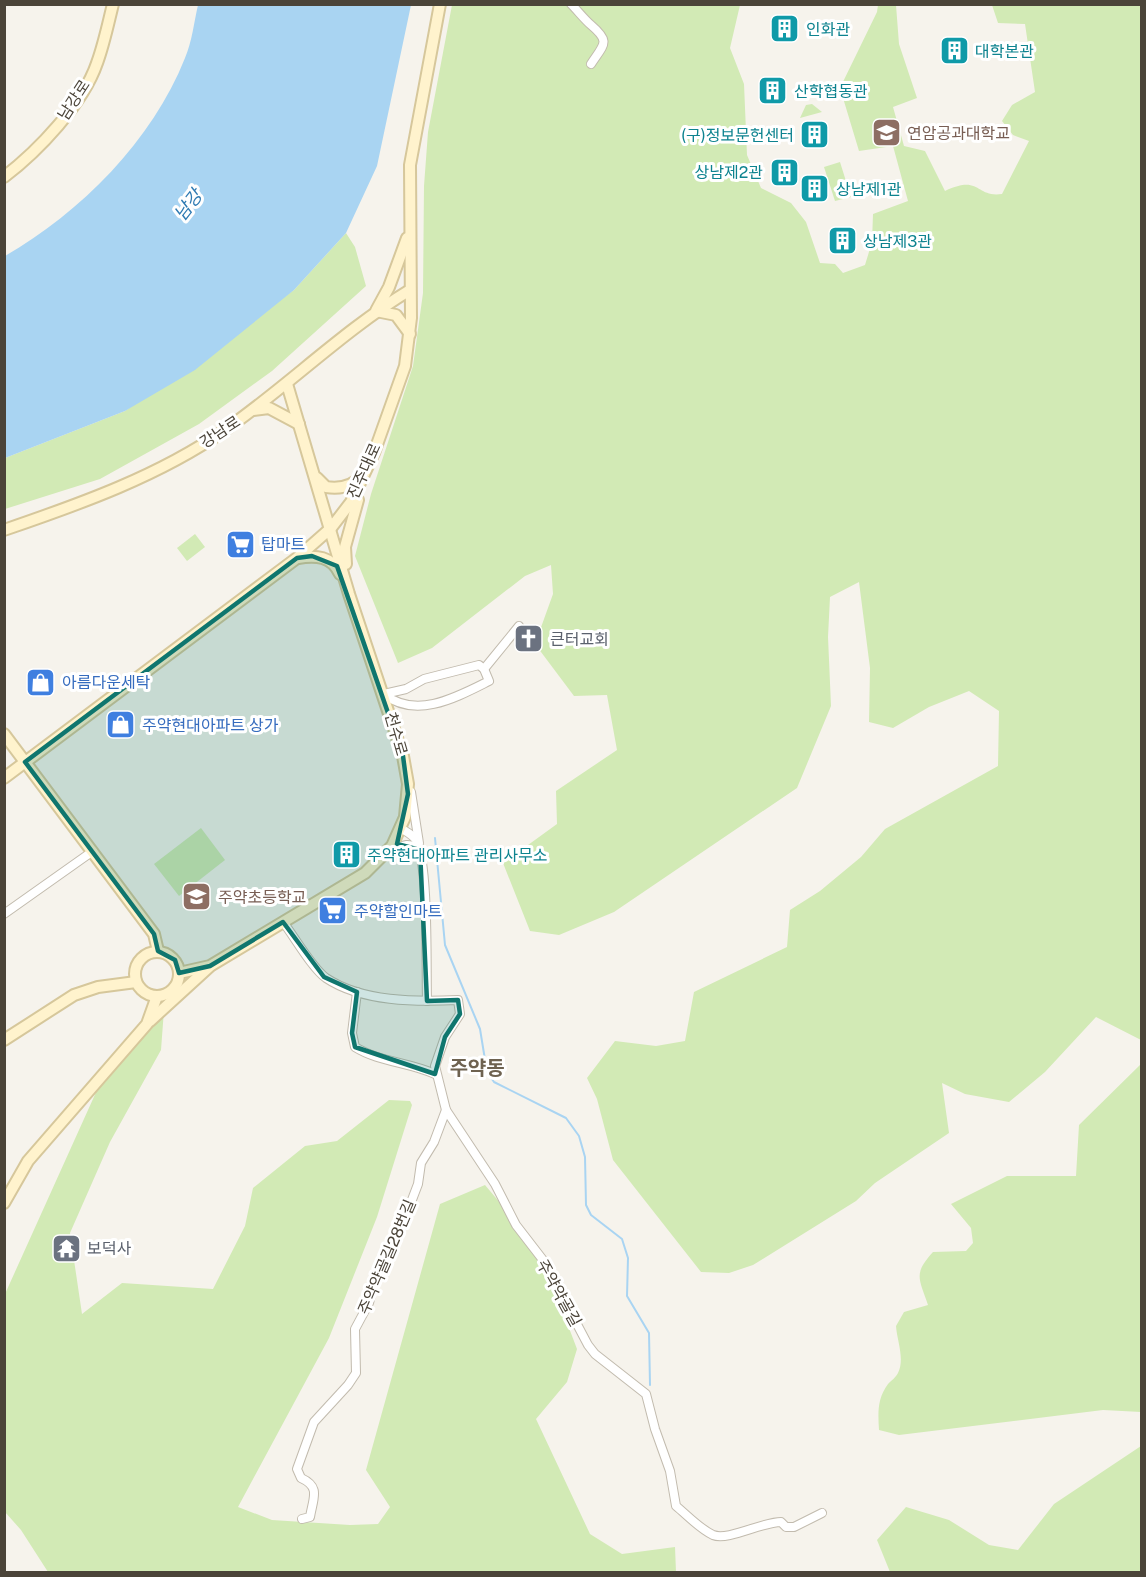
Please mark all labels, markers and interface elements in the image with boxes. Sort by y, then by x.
building icon: 인화관 [769,13,801,45]
place label: 인화관 [806,20,850,39]
building icon: 대학본관 [938,35,970,67]
place label: 대학본관 [975,42,1034,61]
building icon: 산학협동관 [757,75,789,107]
street label: 남강로 [54,76,94,124]
place label: 산학협동관 [794,82,868,101]
school or university icon: 연암공과대학교 [870,117,902,149]
building icon: (구)정보문헌센터 [799,119,831,151]
place label: 연암공과대학교 [907,124,1010,143]
place label: (구)정보문헌센터 [681,126,794,145]
building icon: 상남제2관 [768,156,800,188]
place label: 상남제2관 [695,163,763,182]
building icon: 상남제1관 [799,173,831,205]
place label: 상남제1관 [836,180,902,199]
water label: 남강 [170,184,208,225]
building icon: 상남제3관 [826,225,858,257]
place label: 상남제3관 [863,232,932,251]
street label: 강남로 [196,412,244,452]
street label: 진주대로 [343,440,385,502]
supermarket icon: 탑마트 [224,528,256,560]
place label: 탑마트 [261,535,305,554]
church icon: 큰터교회 [513,623,545,655]
place label: 큰터교회 [550,630,609,649]
shop icon: 아름다운세탁 [25,666,57,698]
place label: 아름다운세탁 [62,673,151,692]
shop icon: 주약현대아파트 상가 [105,709,137,741]
street label: 천수로 [381,710,411,758]
place label: 주약현대아파트 상가 [142,716,279,735]
building icon: 주약현대아파트 관리사무소 [330,839,362,871]
place label: 주약현대아파트 관리사무소 [367,846,548,865]
school or university icon: 주약초등학교 [181,881,213,913]
place label: 주약초등학교 [218,888,306,907]
supermarket icon: 주약할인마트 [317,895,349,927]
place label: 주약할인마트 [354,902,442,921]
district label: 주약동 [449,1056,505,1080]
street label: 주약약골길28번길 [354,1197,420,1317]
temple icon: 보덕사 [50,1232,82,1264]
place label: 보덕사 [87,1239,131,1258]
street label: 주약약골길 [533,1256,585,1330]

